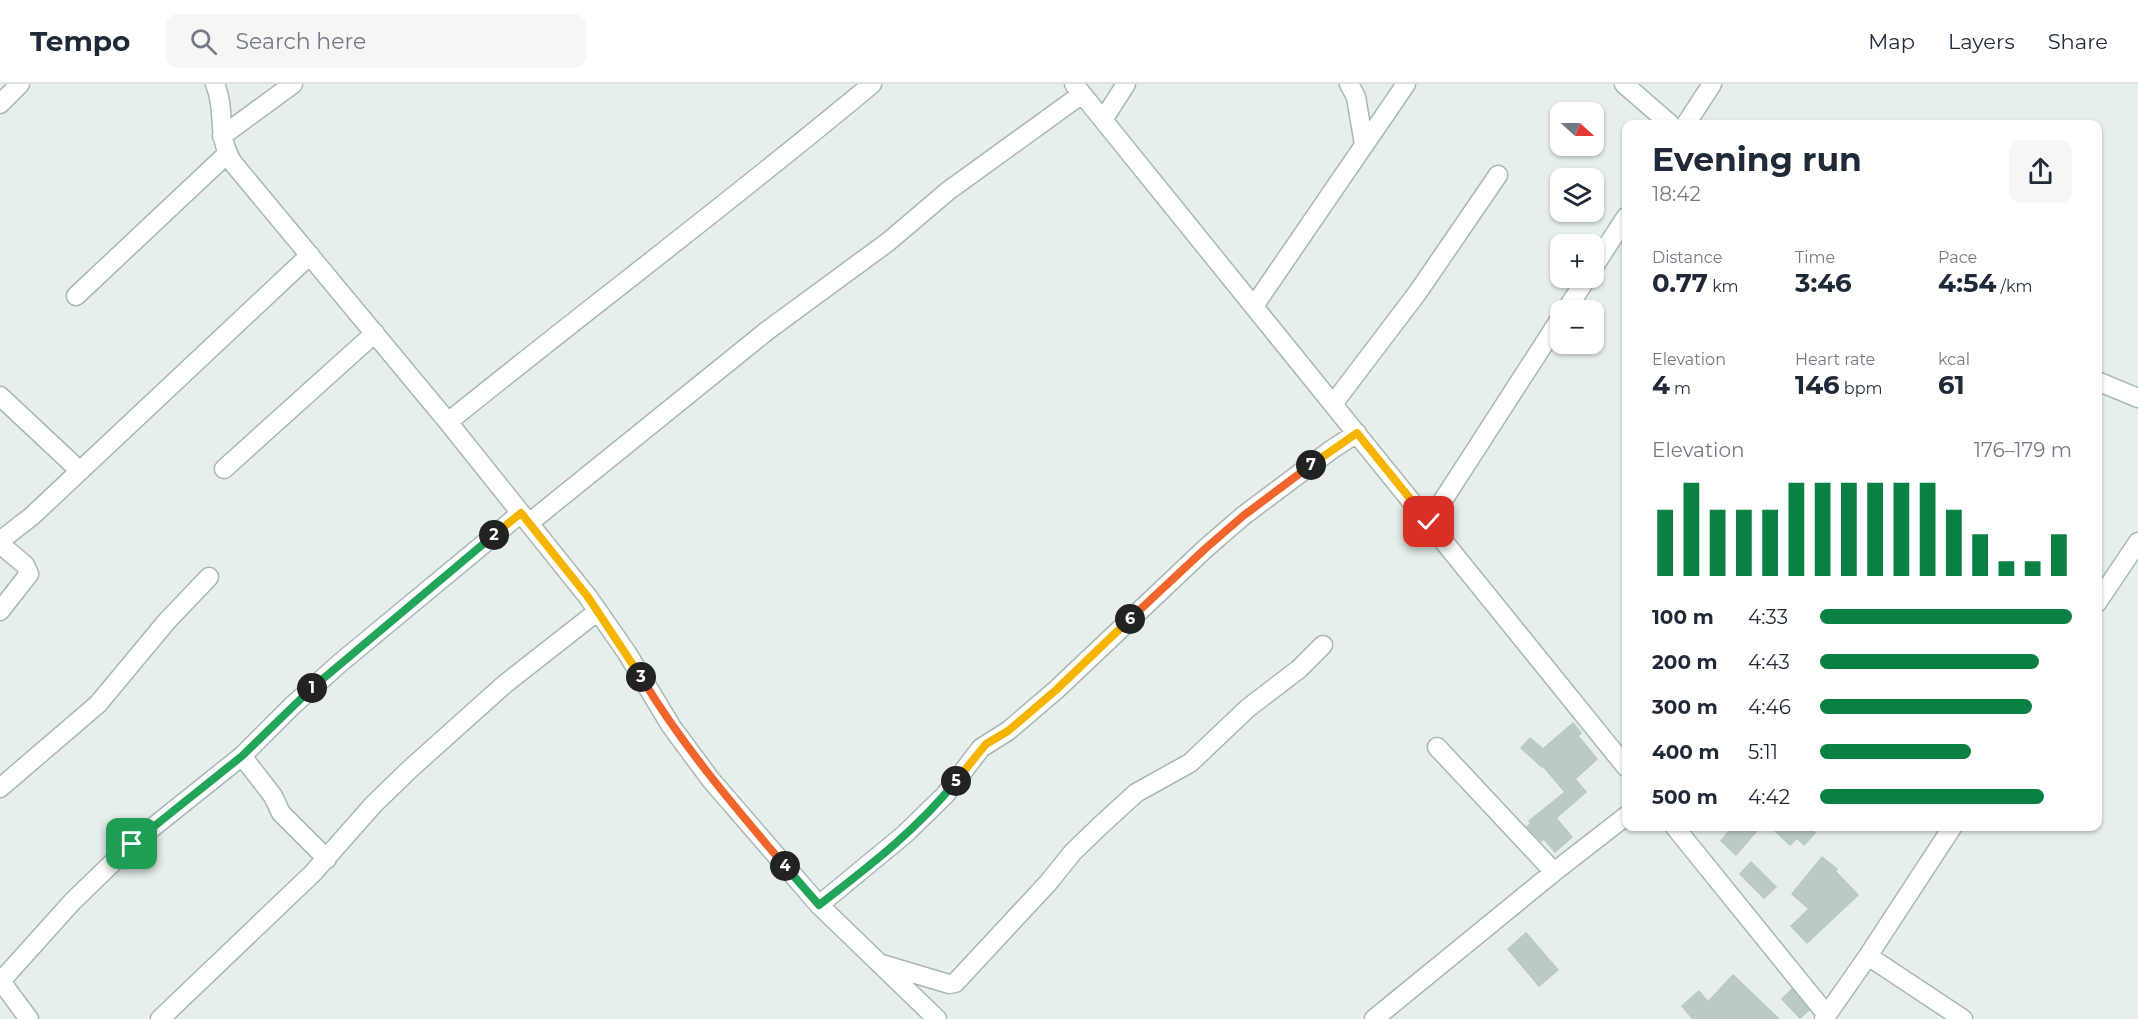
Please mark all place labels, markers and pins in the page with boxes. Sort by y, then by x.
pin: 7 [1296,450,1326,480]
pin [1403,496,1454,547]
pin: 2 [479,520,509,550]
pin: 6 [1115,604,1145,634]
pin: 3 [626,662,656,692]
pin: 1 [297,673,327,703]
pin: 5 [941,766,971,796]
pin [106,818,157,869]
pin: 4 [770,851,800,881]

